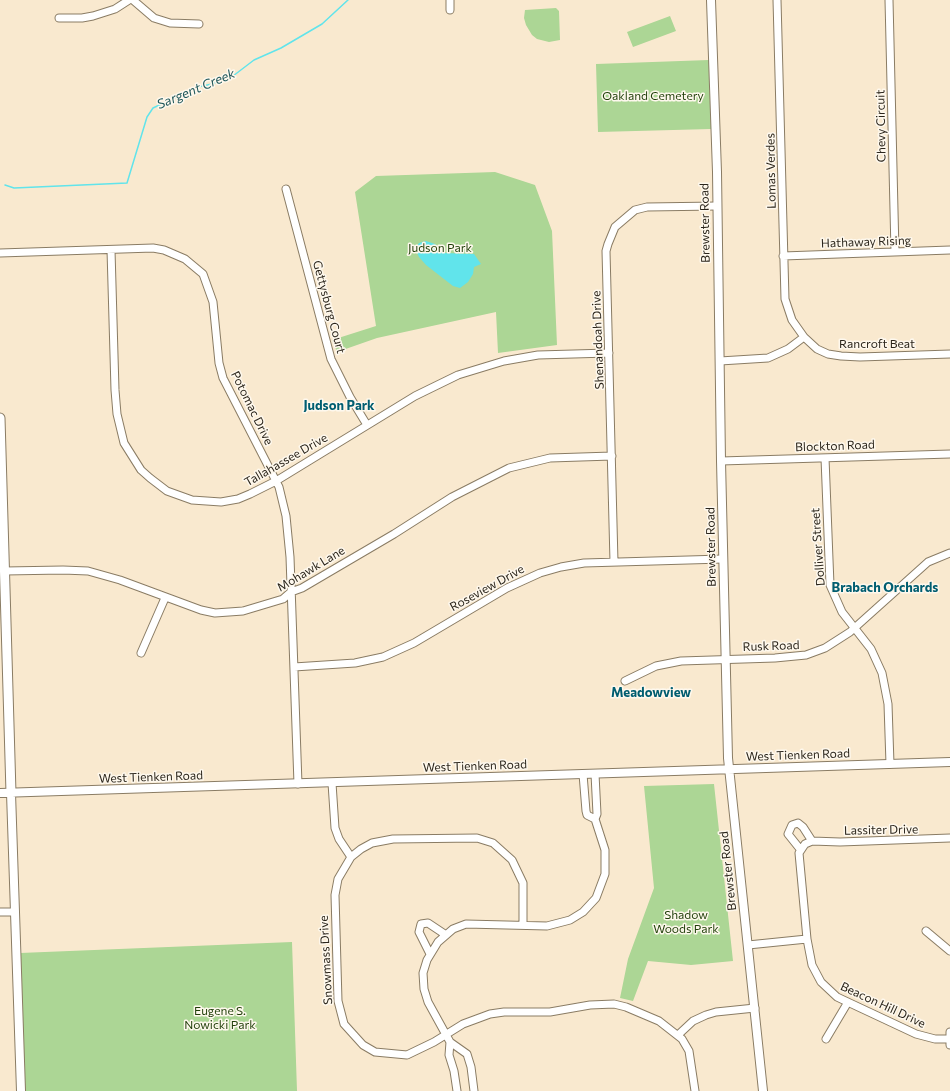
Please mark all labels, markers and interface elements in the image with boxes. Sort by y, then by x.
water label: Sargent Creek [155,66,237,112]
park label: Oakland Cemetery [602,89,704,103]
street label: Chevy Circuit [873,90,889,162]
street label: Lomas Verdes [763,133,779,209]
street label: Brewster Road [697,183,713,263]
street label: Hathaway Rising [821,233,911,251]
park label: Judson Park [408,241,472,255]
street label: Gettysburg Court [310,259,348,355]
street label: Shenandoah Drive [589,290,607,390]
street label: Rancroft Beat [839,337,915,351]
street label: Potomac Drive [228,369,276,447]
district label: Judson Park [303,398,375,414]
street label: Tallahassee Drive [242,430,330,490]
street label: Blockton Road [795,437,875,455]
street label: Brewster Road [703,507,719,587]
street label: Dolliver Street [808,507,828,587]
street label: Mohawk Lane [275,543,347,595]
street label: Roseview Drive [447,562,527,614]
district label: Brabach Orchards [832,580,938,596]
street label: Rusk Road [742,638,800,654]
district label: Meadowview [611,685,691,701]
street label: West Tienken Road [746,746,850,764]
street label: West Tienken Road [423,757,527,775]
street label: West Tienken Road [99,768,203,786]
street label: Lassiter Drive [844,822,918,838]
street label: Brewster Road [717,831,739,911]
park label: Shadow Woods Park [653,908,719,936]
street label: Snowmass Drive [316,915,336,1005]
street label: Beacon Hill Drive [838,979,928,1031]
park label: Eugene S. Nowicki Park [184,1004,256,1032]

